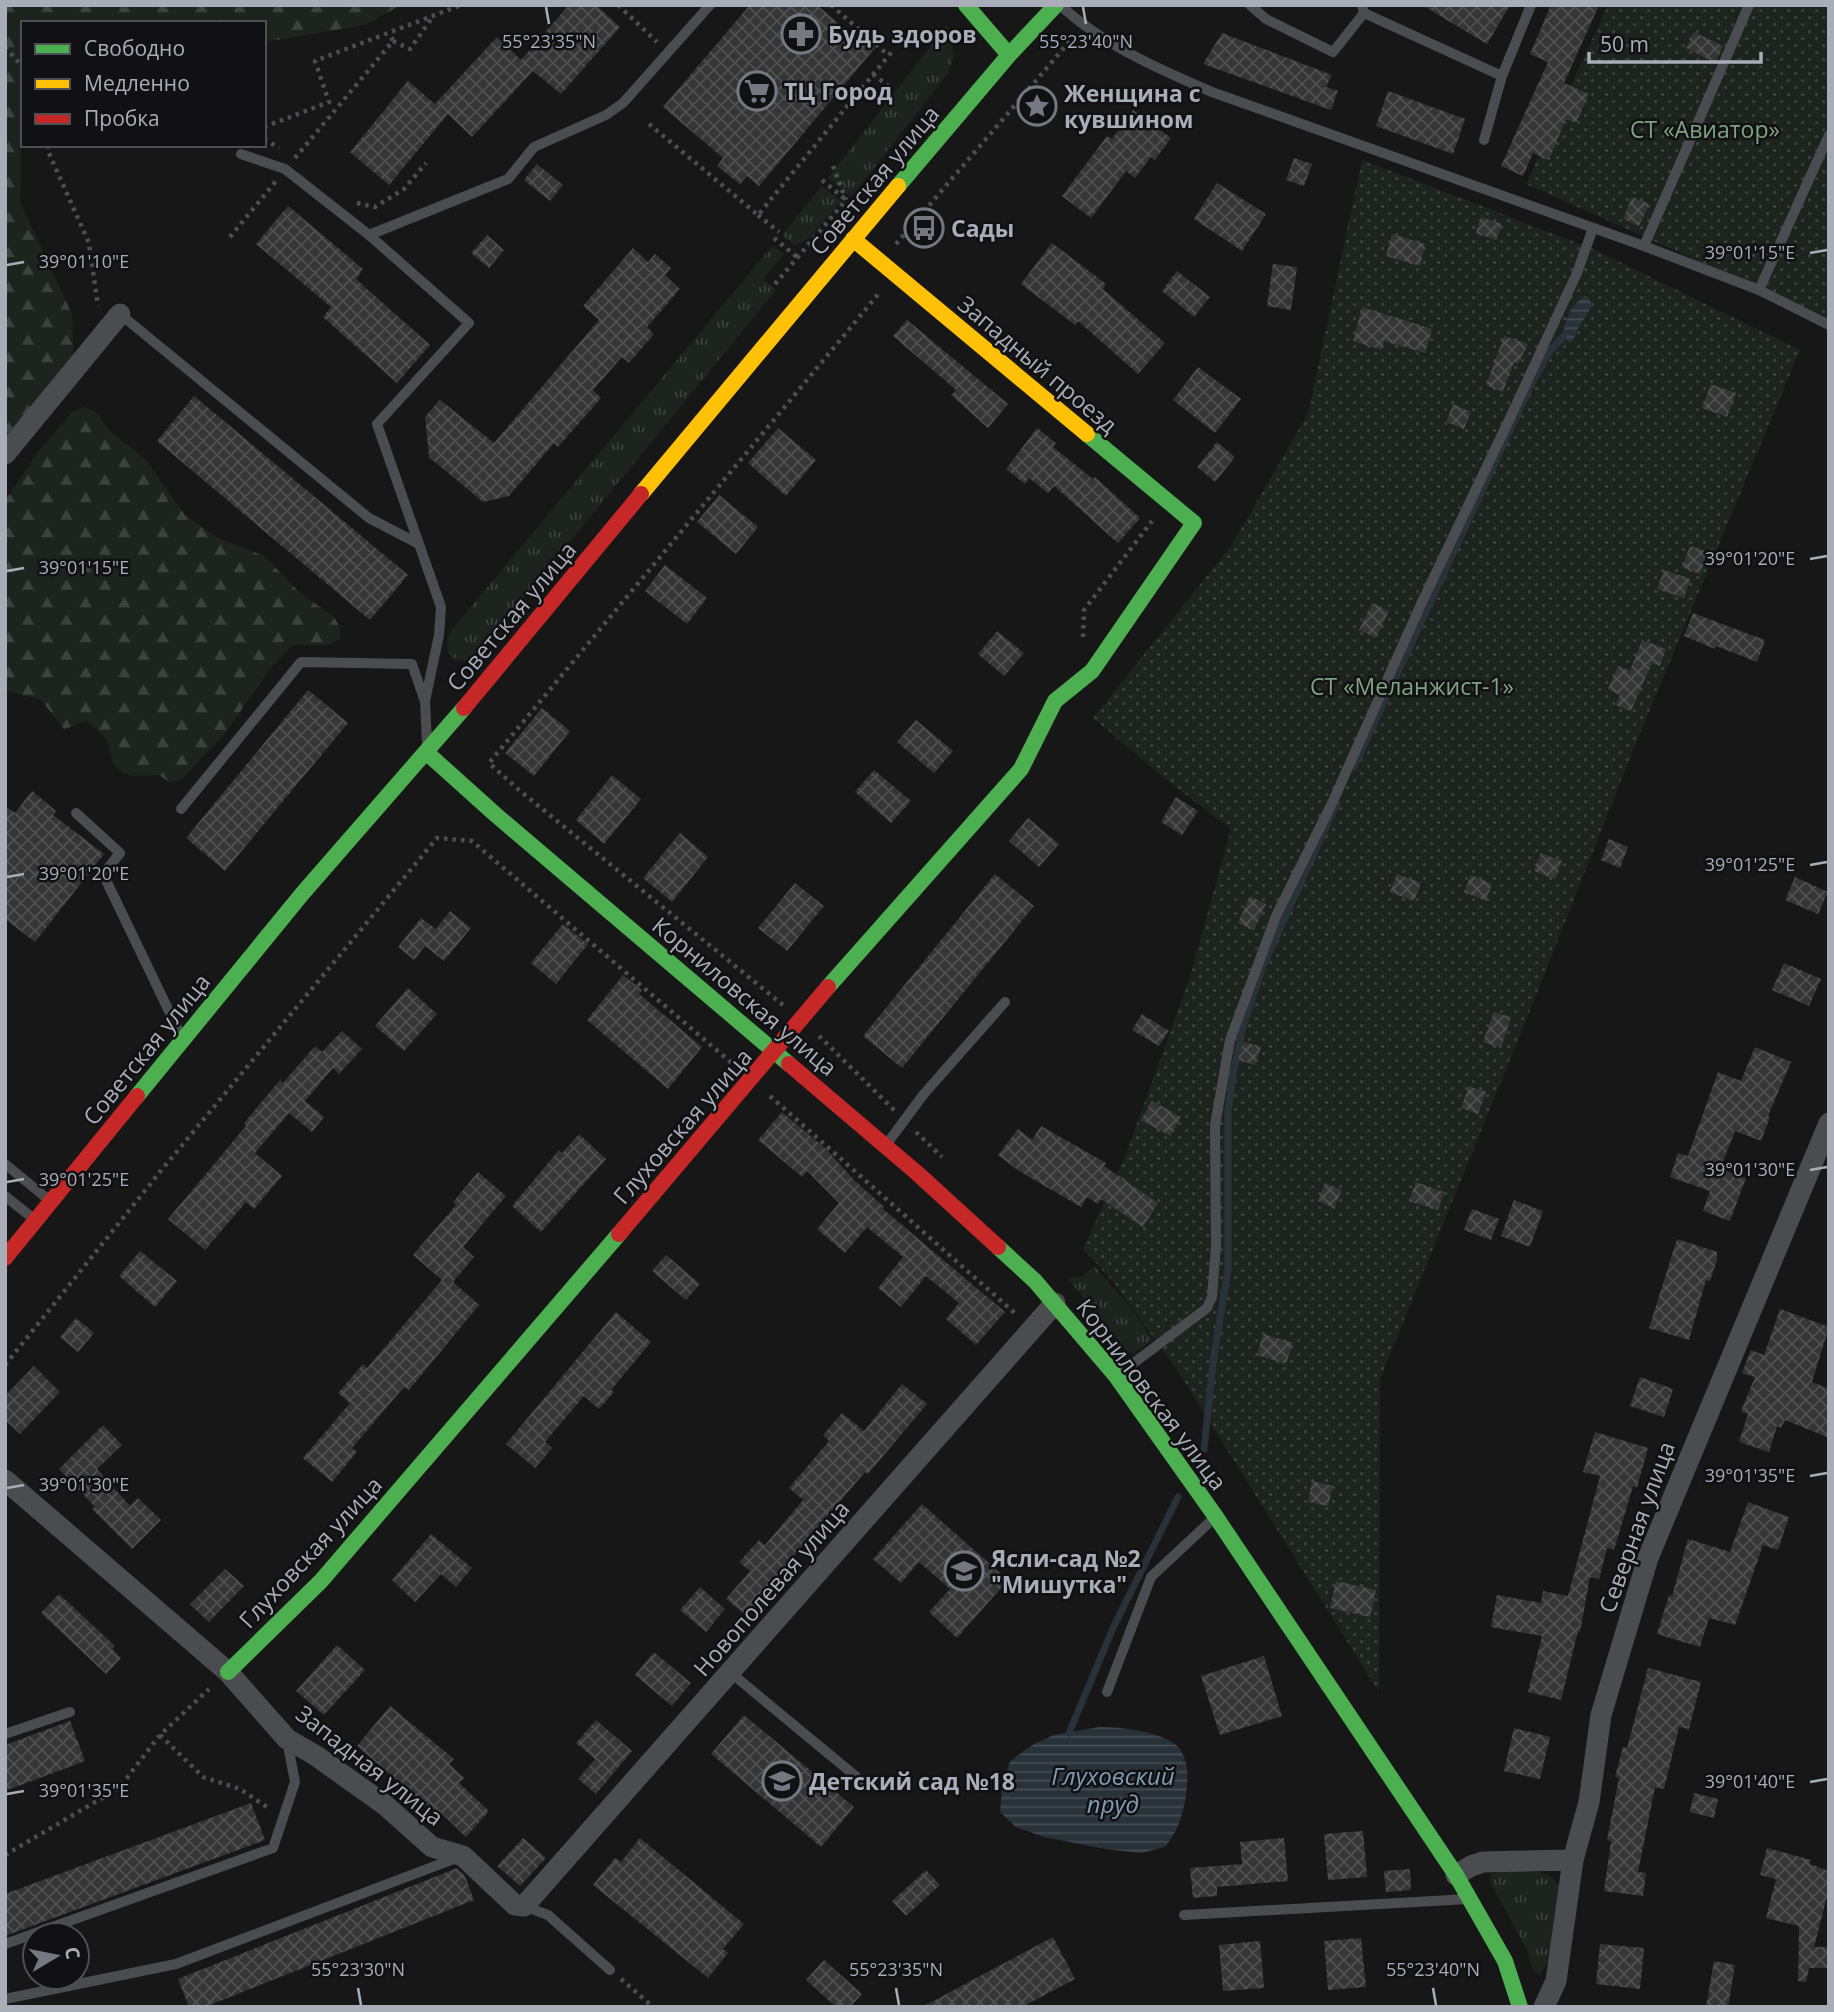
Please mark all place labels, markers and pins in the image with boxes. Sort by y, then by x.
pharmacy icon: Будь здоров [780,13,822,55]
place label: Будь здоров [828,18,977,50]
supermarket icon: ТЦ Город [736,70,778,112]
place label: ТЦ Город [784,75,892,107]
place label: Женщина с кувшином [1064,77,1201,135]
place icon: Женщина с кувшином [1016,85,1058,127]
bus stop icon: Сады [903,207,945,249]
place label: Сады [951,212,1014,244]
place label: Ясли-сад №2 "Мишутка" [990,1542,1141,1600]
school or university icon: Ясли-сад №2 "Мишутка" [943,1550,985,1592]
school or university icon: Детский сад №18 [761,1760,803,1802]
place label: Детский сад №18 [809,1765,1015,1797]

